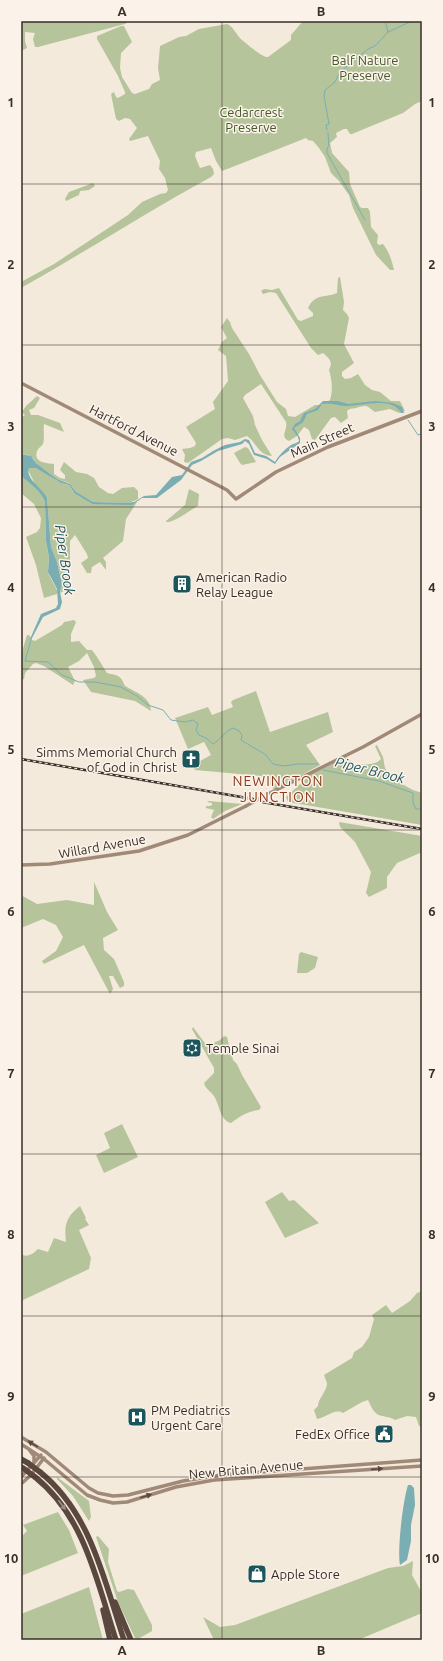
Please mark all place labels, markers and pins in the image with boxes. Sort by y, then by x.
place label: American Radio Relay League [196,570,287,599]
building icon: American Radio Relay League [171,573,193,595]
place label: Simms Memorial Church of God in Christ [36,745,177,774]
church icon: Simms Memorial Church of God in Christ [180,748,202,770]
synagogue icon: Temple Sinai [181,1037,203,1059]
place label: Temple Sinai [206,1041,279,1055]
place label: PM Pediatrics Urgent Care [151,1403,230,1432]
hospital icon: PM Pediatrics Urgent Care [126,1406,148,1428]
public building icon: FedEx Office [373,1423,395,1445]
place label: FedEx Office [295,1427,370,1441]
shop icon: Apple Store [246,1563,268,1585]
place label: Apple Store [271,1567,340,1581]

